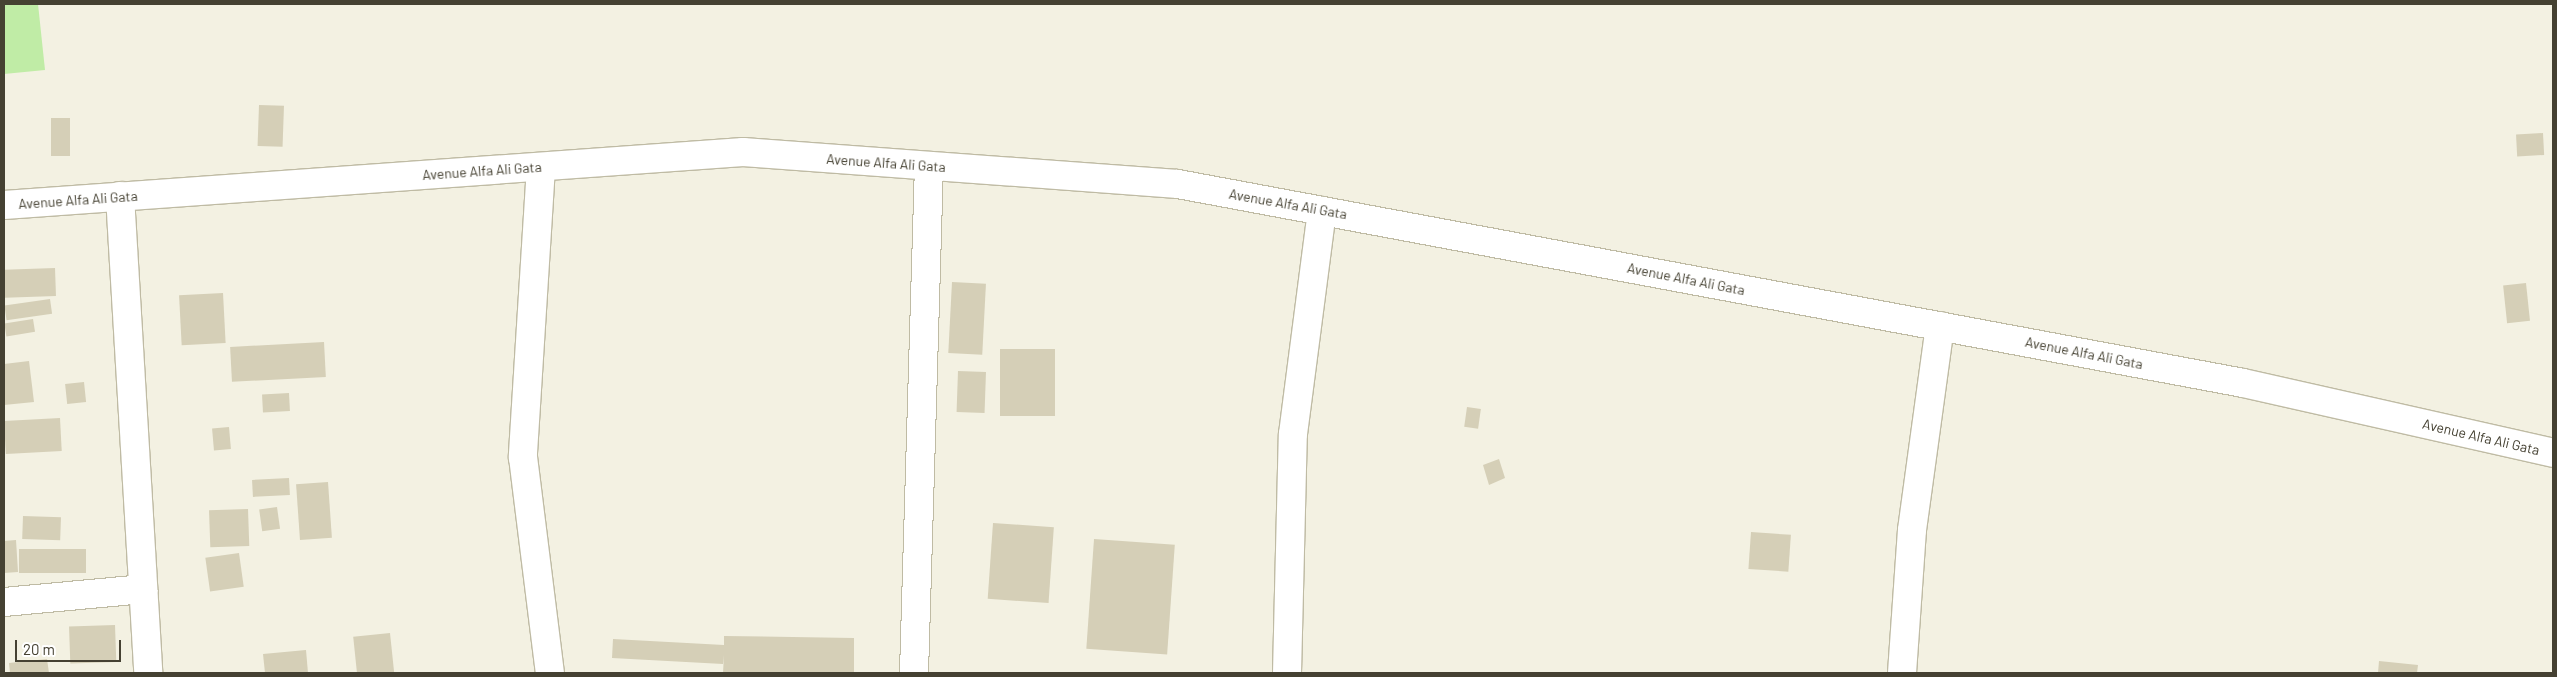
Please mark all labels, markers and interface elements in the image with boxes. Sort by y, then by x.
street label: Avenue Alfa Ali Gata [826,150,946,176]
street label: Avenue Alfa Ali Gata [422,158,542,184]
street label: Avenue Alfa Ali Gata [1228,185,1348,223]
street label: Avenue Alfa Ali Gata [18,187,138,213]
street label: Avenue Alfa Ali Gata [1626,259,1746,299]
street label: Avenue Alfa Ali Gata [2024,333,2144,373]
street label: Avenue Alfa Ali Gata [2421,415,2541,459]
scale bar [18,630,124,662]
text: 20 m [23,640,55,658]

